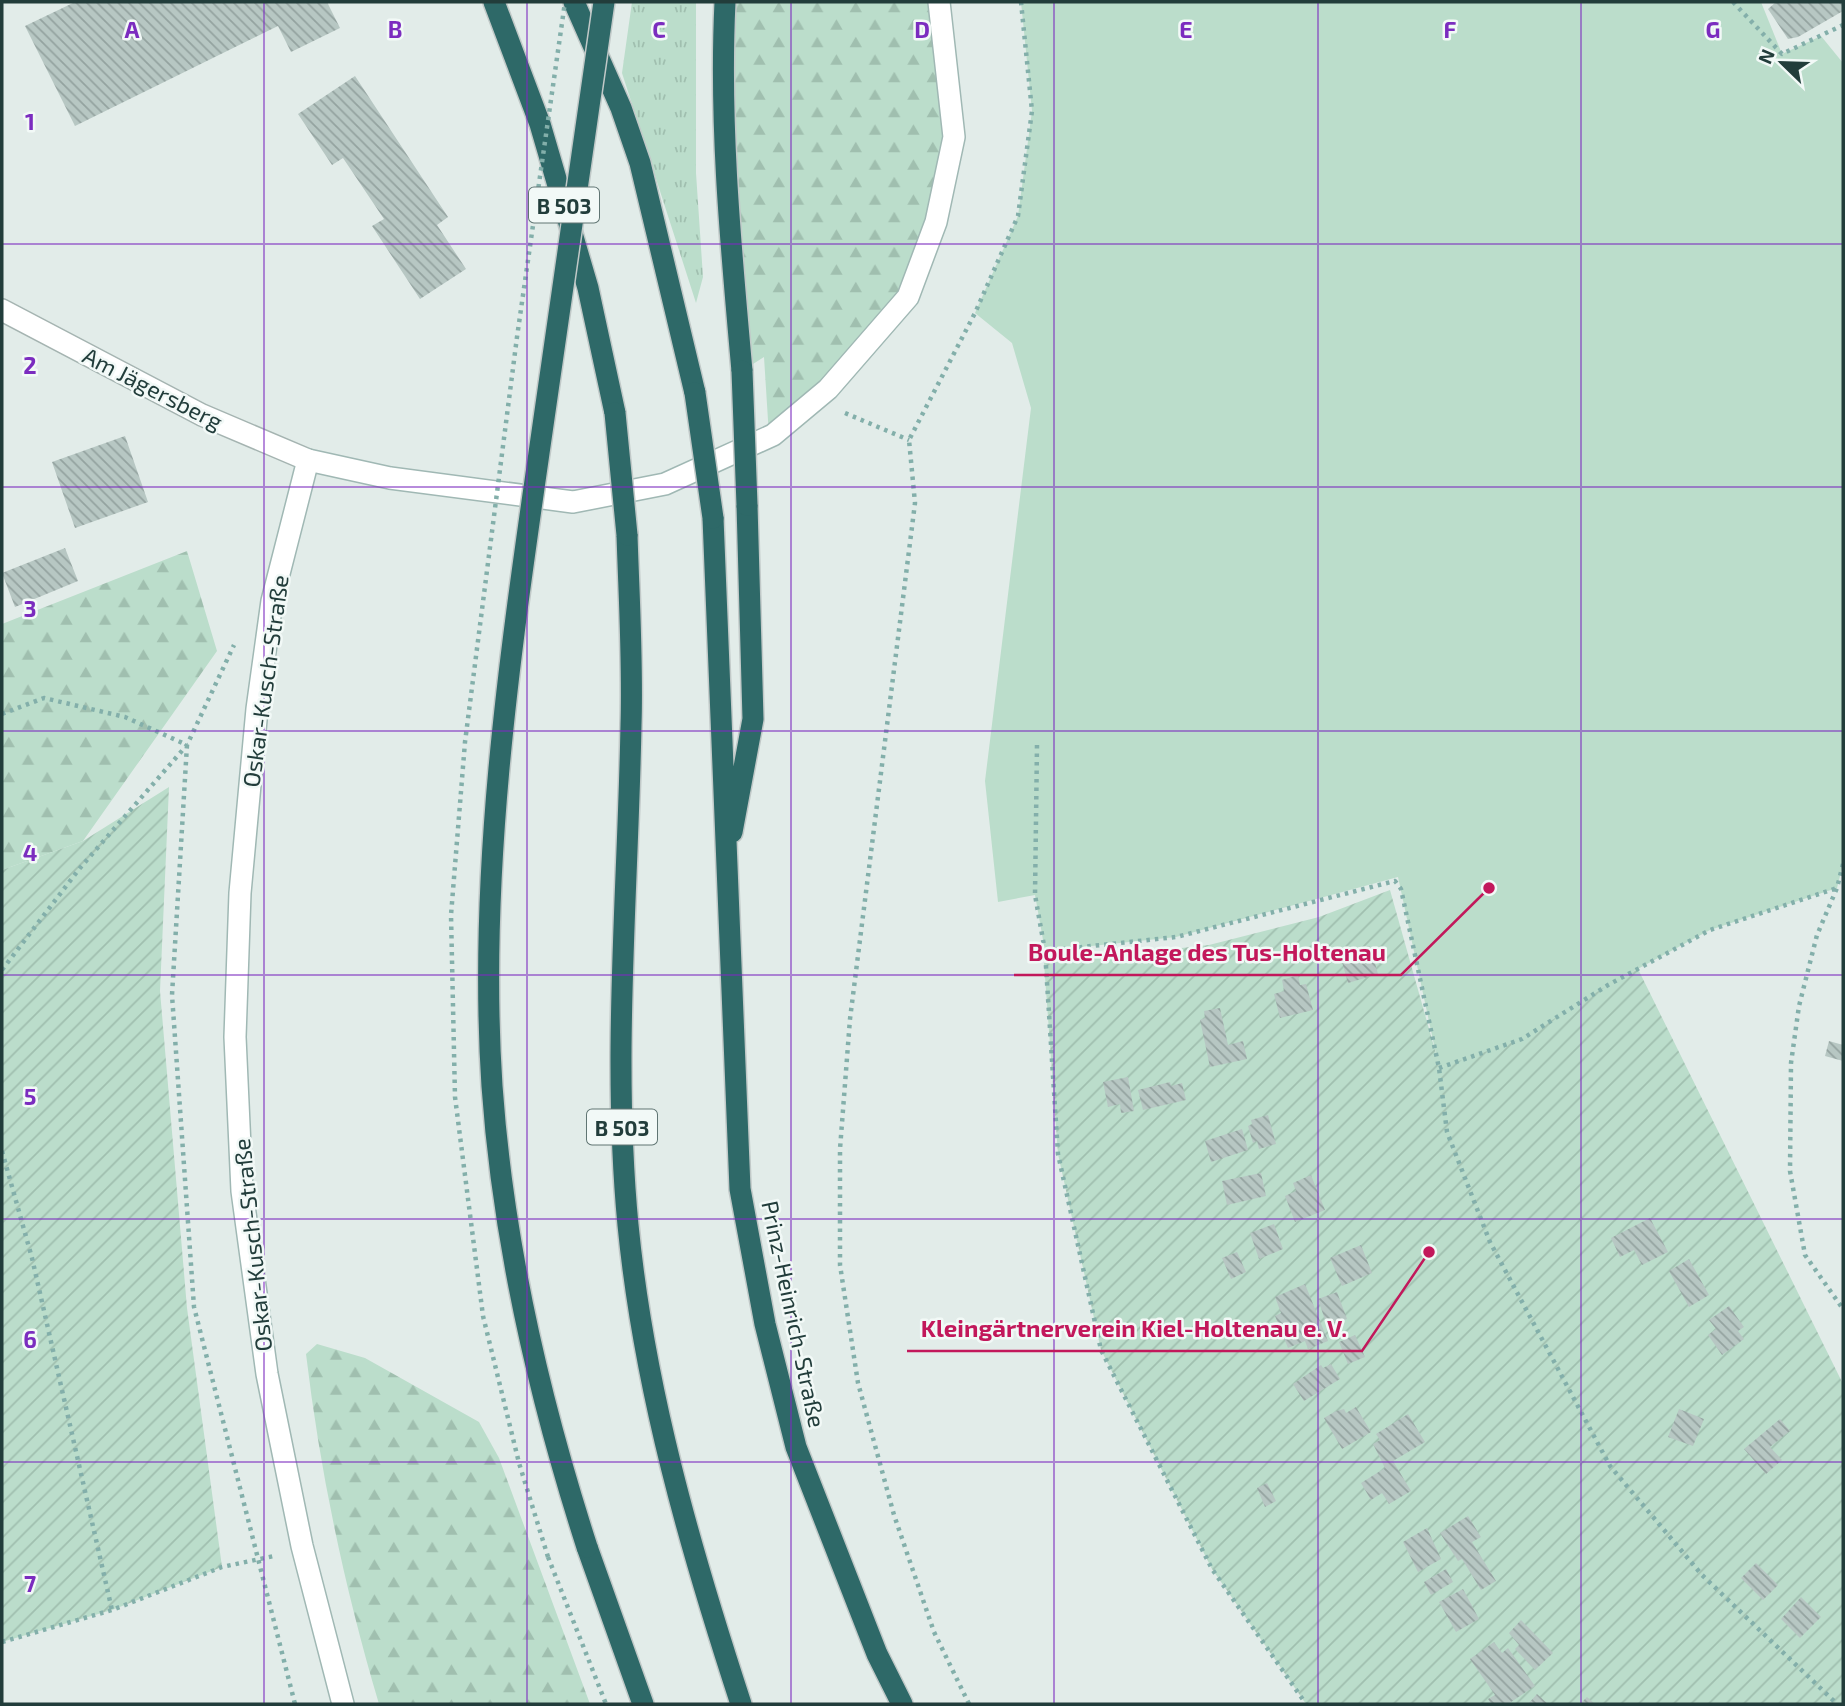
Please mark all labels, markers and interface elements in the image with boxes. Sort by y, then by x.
text: A [124,15,140,43]
text: B [388,15,402,43]
text: C [652,15,666,43]
text: D [914,15,930,43]
text: E [1179,15,1193,43]
text: F [1444,15,1457,43]
text: G [1706,15,1720,43]
north arrow [1747,28,1817,98]
text: N [1753,45,1779,67]
text: 1 [25,107,35,135]
road number: B 503 [529,188,599,222]
street label: Am Jägersberg [78,341,228,435]
text: 2 [23,351,37,379]
street label: Oskar-Kusch-Straße [236,573,294,789]
text: 3 [23,594,37,622]
text: 4 [23,838,37,866]
callout: Boule-Anlage des Tus-Holtenau [1014,930,1401,975]
text: Boule-Anlage des Tus-Holtenau [1028,937,1386,966]
text: 5 [24,1082,36,1110]
road number: B 503 [587,1110,657,1144]
street label: Oskar-Kusch-Straße [227,1137,277,1353]
street label: Prinz-Heinrich-Straße [756,1198,832,1430]
callout: Kleingärtnerverein Kiel-Holtenau e. V. [907,1306,1362,1351]
text: Kleingärtnerverein Kiel-Holtenau e. V. [921,1313,1347,1342]
text: 6 [23,1325,37,1353]
text: 7 [24,1569,36,1597]

